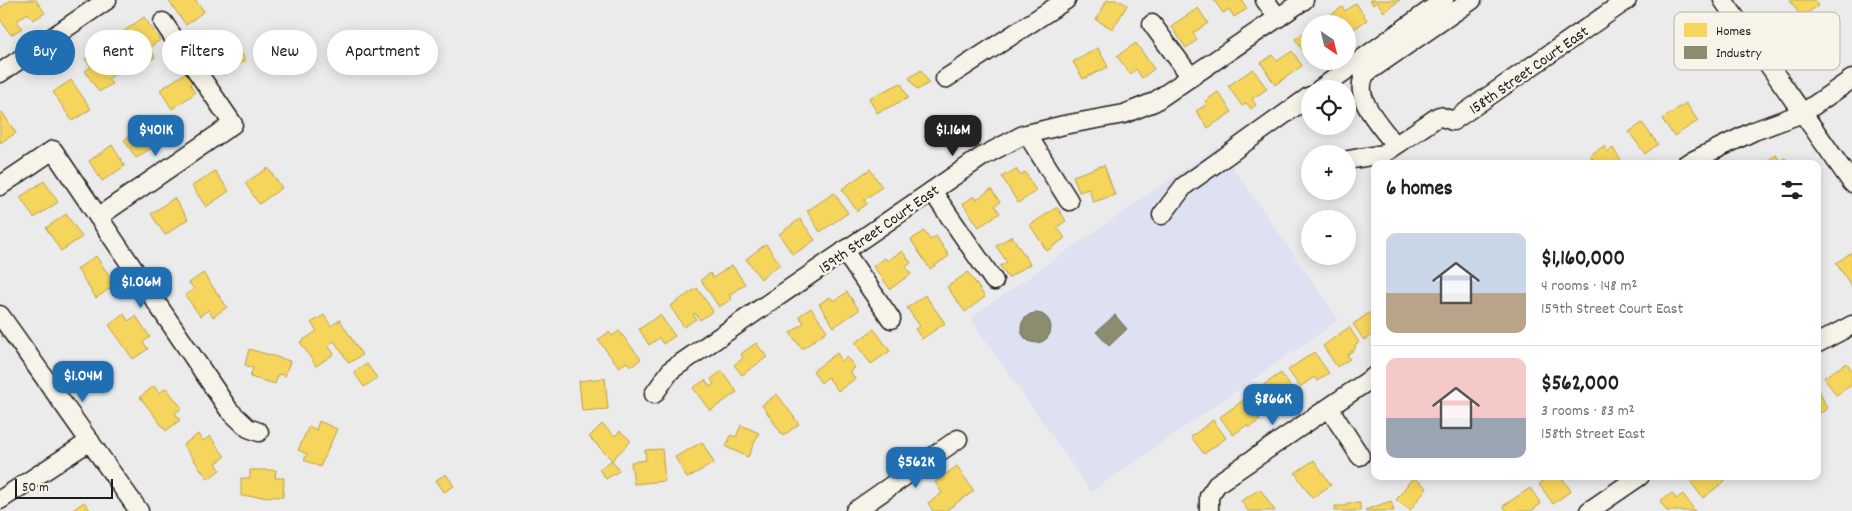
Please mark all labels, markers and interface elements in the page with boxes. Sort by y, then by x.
legend [1674,12,1840,70]
north arrow [1301,15,1356,70]
map controls [1301,15,1356,265]
street label: 158th Street Court East [1465,21,1594,121]
text: Homes [1716,22,1751,42]
chip: Buy [15,30,75,75]
chip: Rent [85,30,152,75]
chip: Filters [162,30,243,75]
chip: New [253,30,317,75]
chip: Apartment [327,30,438,75]
text: Industry [1716,44,1762,64]
button: locate [1301,80,1356,135]
pin: $401K [121,114,191,157]
pin: $1.16M [912,114,994,157]
text: $401K [139,119,173,142]
text: $1.16M [936,119,971,142]
button: + [1301,145,1356,200]
text: 6 homes [1386,175,1453,205]
icon: filters [1778,176,1806,204]
street label: 159th Street Court East [814,180,944,280]
button: − [1301,210,1356,265]
text: $1,160,000 [1541,245,1625,275]
icon: home [1426,253,1486,313]
pin: $1.06M [100,266,182,309]
text: $1.06M [121,271,161,294]
text: 4 rooms · 148 m² [1541,275,1637,298]
text: 159th Street Court East [1541,298,1684,321]
pin: $1.04M [42,360,124,403]
text: $1.04M [63,365,103,388]
text: $562,000 [1541,370,1619,400]
icon: home [1426,378,1486,438]
pin: $866K [1238,384,1308,426]
text: $866K [1254,388,1292,411]
text: 3 rooms · 83 m² [1541,400,1635,423]
text: 158th Street East [1541,423,1645,446]
pin: $562K [881,446,951,489]
text: $562K [897,451,935,474]
scale bar [15,476,112,499]
text: 50 m [22,478,49,498]

